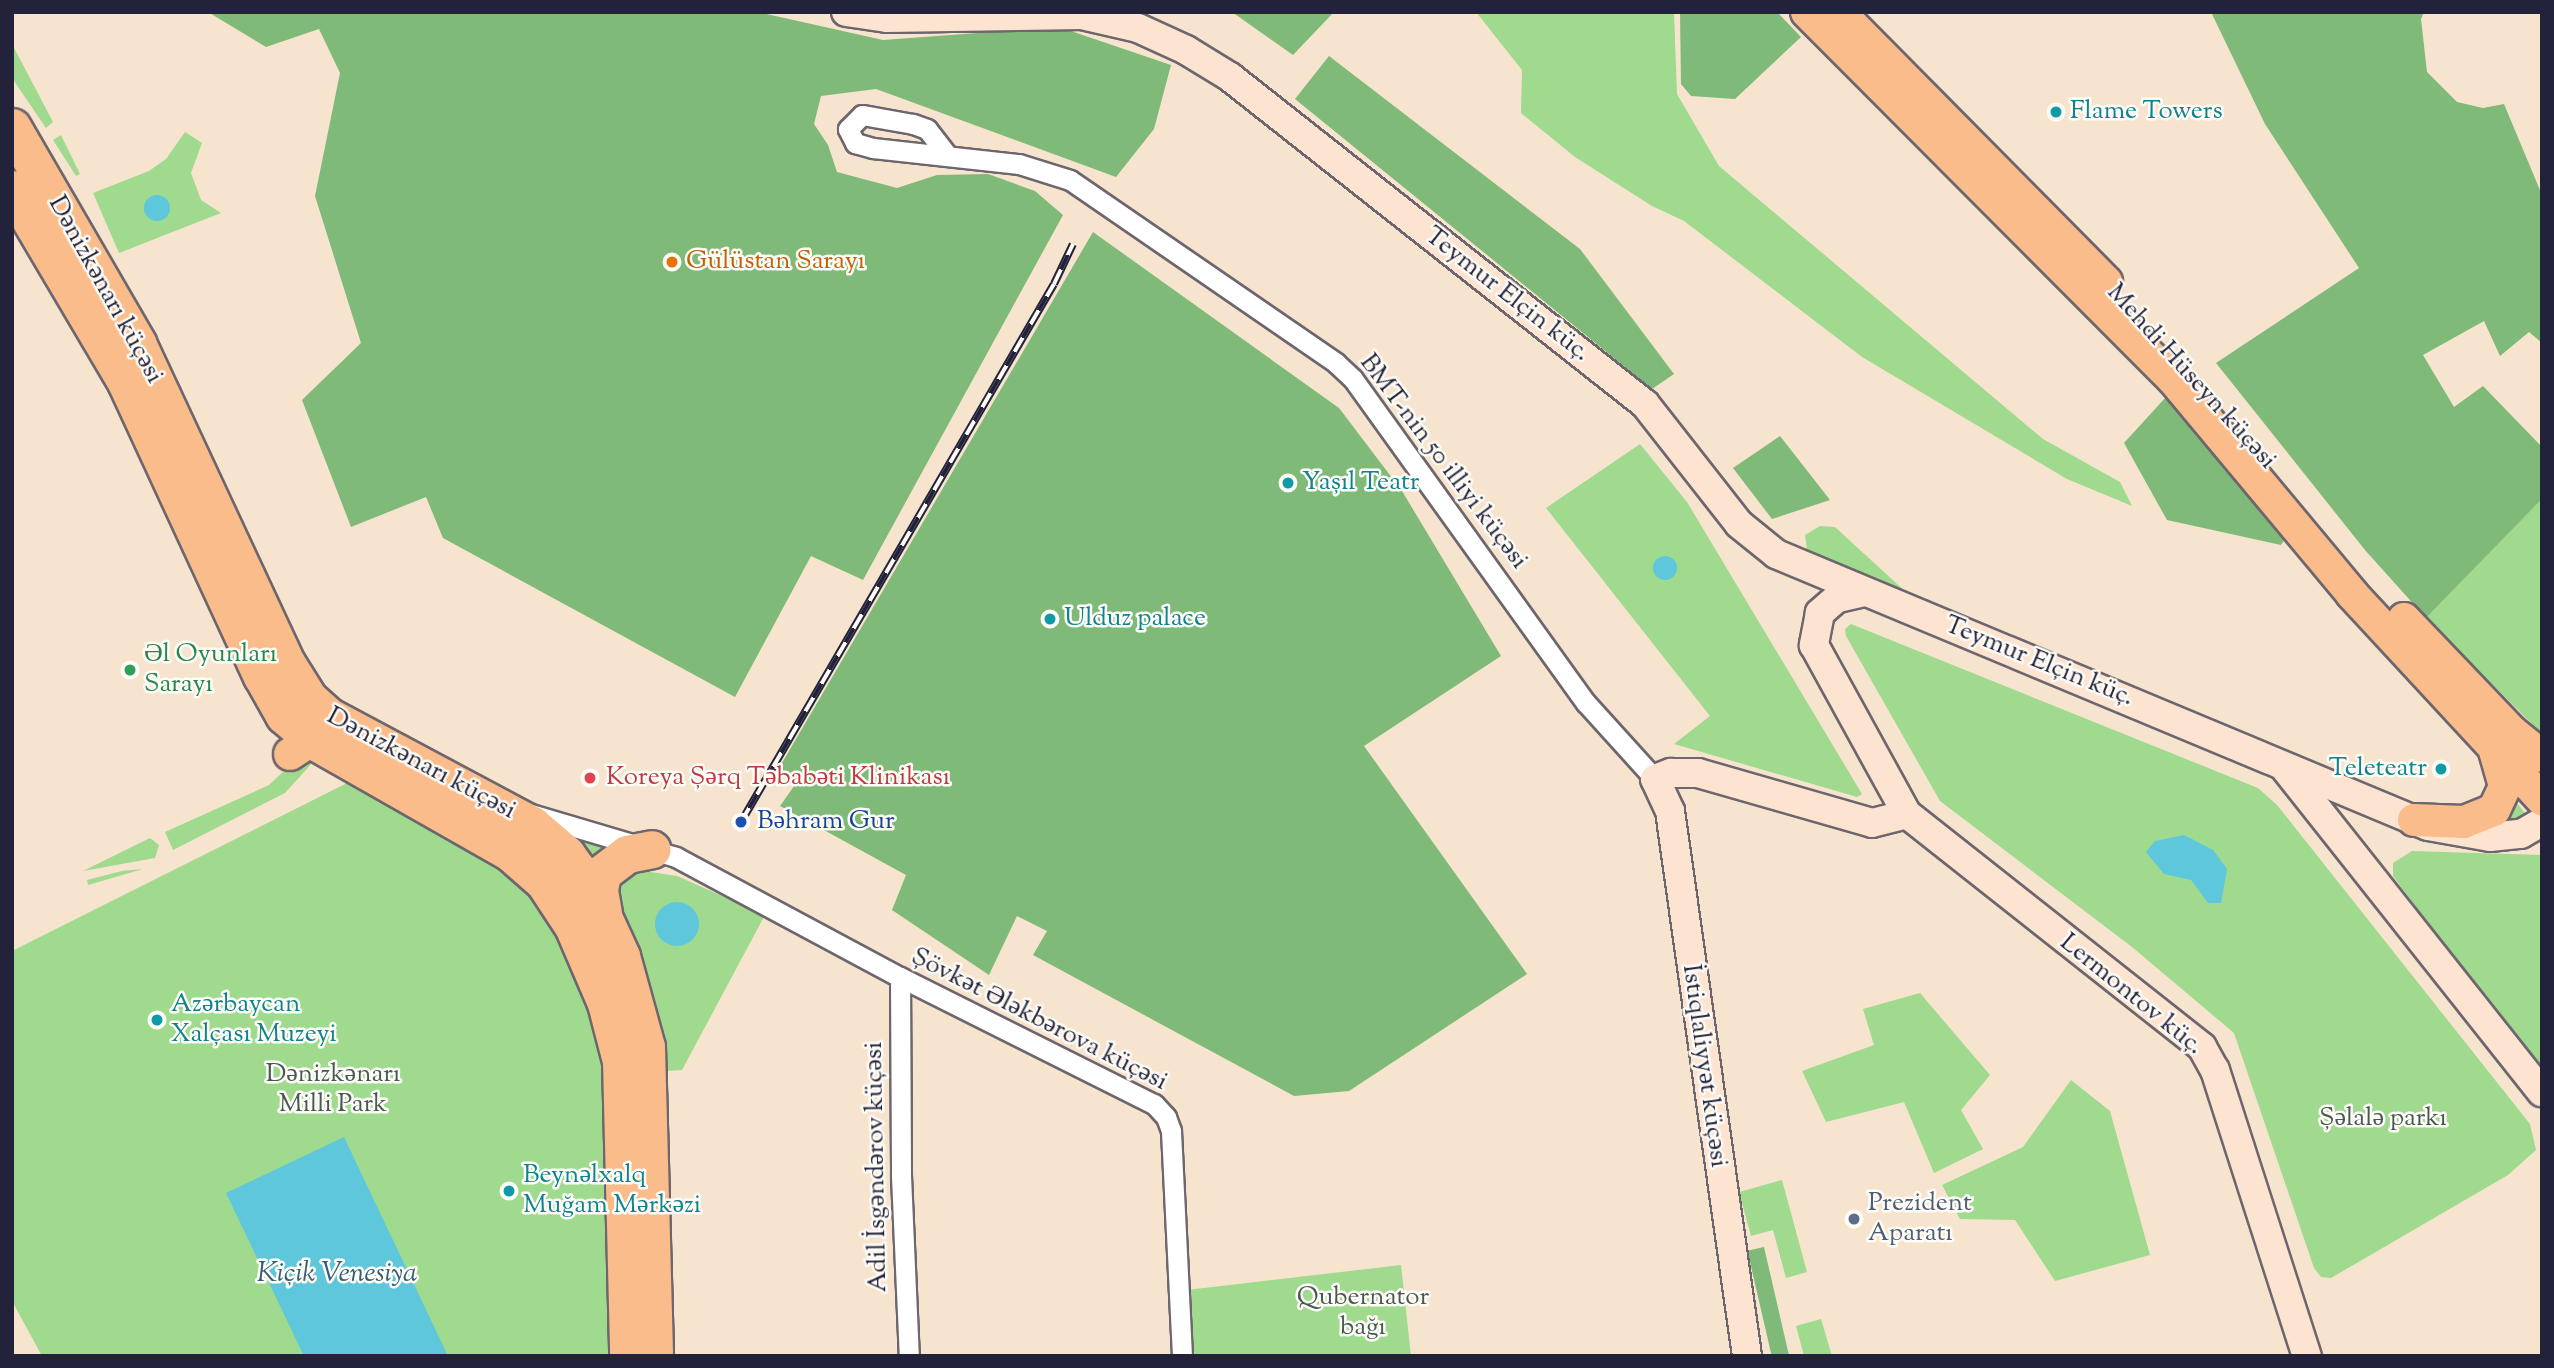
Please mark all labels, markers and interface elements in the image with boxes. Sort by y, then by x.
place label: Flame Towers [2070,96,2223,128]
marker: Flame Towers [2048,104,2064,120]
street label: Dənizkənarı küçəsi [41,191,169,389]
street label: Teymur Elçin küç. [1418,221,1596,369]
place label: Gülüstan Sarayı [686,246,865,278]
marker: Gülüstan Sarayı [664,254,680,270]
street label: Mehdi Hüseyn küçəsi [2099,278,2283,476]
street label: BMT-nin 50 illiyi küçəsi [1352,348,1534,576]
place label: Yaşıl Teatr [1302,467,1420,499]
marker: Yaşıl Teatr [1280,475,1296,491]
place label: Ulduz palace [1064,603,1206,635]
street label: Teymur Elçin küç. [1940,610,2138,714]
marker: Ulduz palace [1042,611,1058,627]
place label: Əl Oyunları Sarayı [144,639,277,700]
marker: Əl Oyunları Sarayı [122,662,138,678]
street label: Dənizkənarı küçəsi [321,701,521,827]
place label: Teleteatr [2329,753,2427,785]
marker: Teleteatr [2433,761,2449,777]
place label: Koreya Şərq Təbabəti Klinikası [606,762,950,794]
marker: Koreya Şərq Təbabəti Klinikası [580,768,600,788]
place label: Bəhram Gur [757,806,895,838]
marker: Bəhram Gur [731,812,751,832]
street label: Lermontov küç. [2053,928,2209,1062]
street label: Şövkət Ələkbərova küçəsi [906,942,1172,1098]
street label: İstiqlaliyyət küçəsi [1674,963,1734,1169]
place label: Azərbaycan Xalçası Muzeyi [171,989,337,1050]
marker: Azərbaycan Xalçası Muzeyi [149,1012,165,1028]
street label: Adil İsgəndərov küçəsi [859,1041,895,1293]
park label: Dənizkənarı Milli Park [266,1059,400,1120]
park label: Şəlalə parkı [2319,1103,2447,1135]
place label: Beynəlxalq Muğam Mərkəzi [523,1160,701,1222]
marker: Beynəlxalq Muğam Mərkəzi [501,1183,517,1199]
place label: Prezident Aparatı [1868,1188,1972,1250]
marker: Prezident Aparatı [1846,1211,1862,1227]
water label: Kiçik Venesiya [257,1257,417,1291]
park label: Qubernator bağı [1297,1282,1429,1344]

